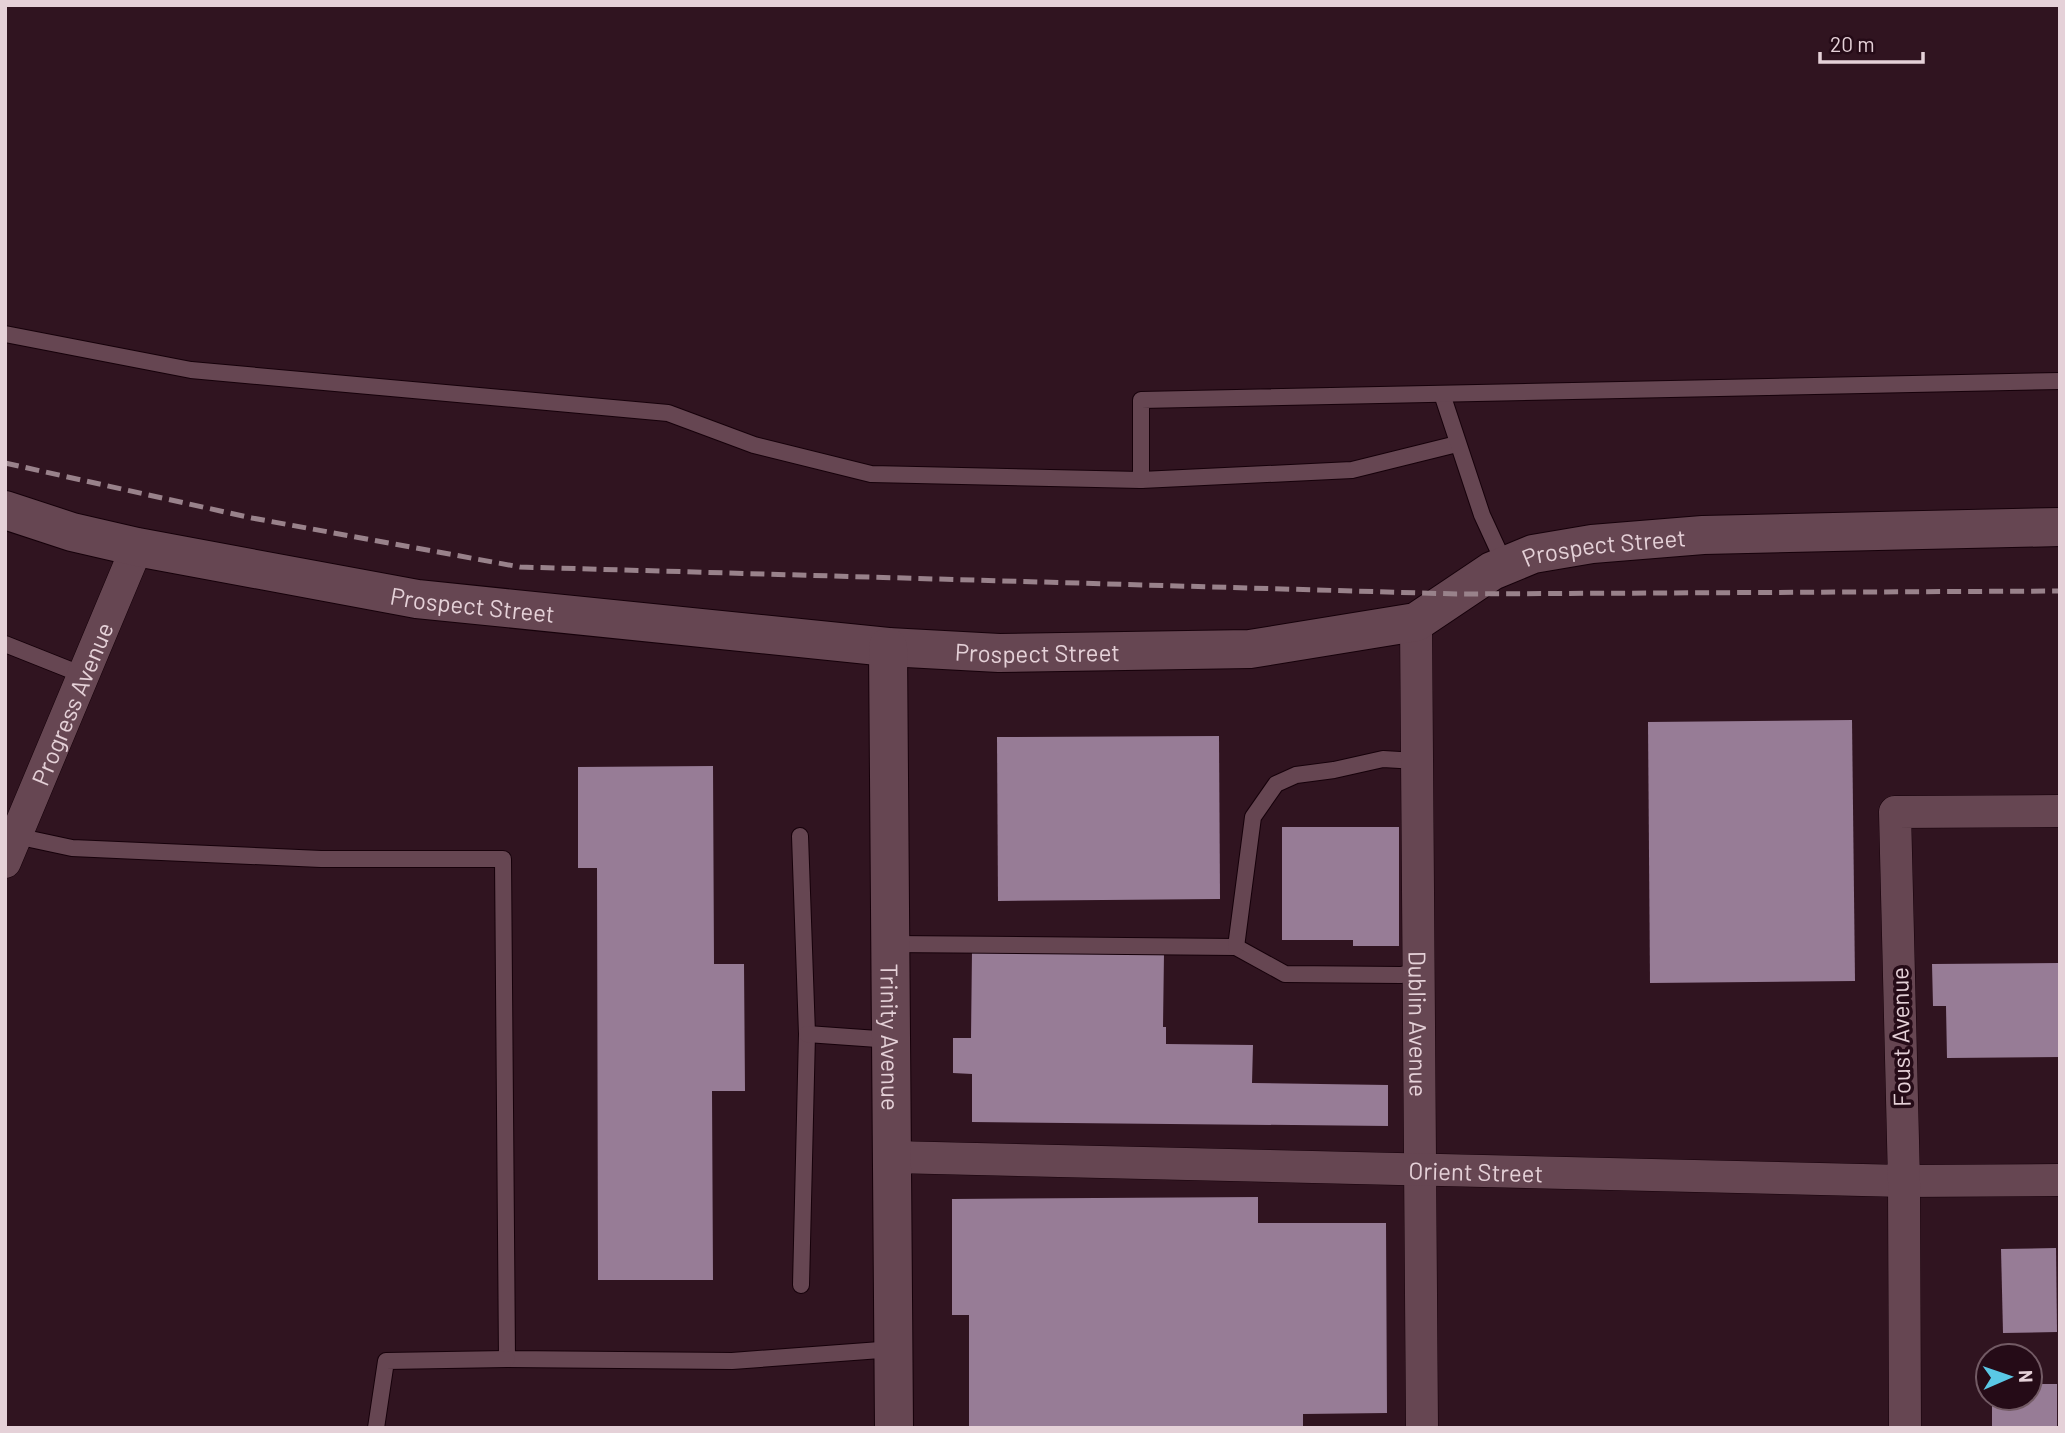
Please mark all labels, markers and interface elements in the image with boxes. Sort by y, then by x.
scale bar [1820,21,1923,65]
text: 20 m [1830,31,1875,56]
street label: Prospect Street [1517,522,1687,572]
street label: Prospect Street [388,580,556,627]
street label: Progress Avenue [25,618,118,789]
street label: Prospect Street [954,636,1120,668]
street label: Dublin Avenue [1404,951,1434,1097]
street label: Trinity Avenue [876,963,906,1111]
street label: Foust Avenue [1884,967,1916,1107]
street label: Orient Street [1408,1155,1544,1187]
north arrow [1974,1342,2044,1412]
text: N [2015,1370,2038,1383]

